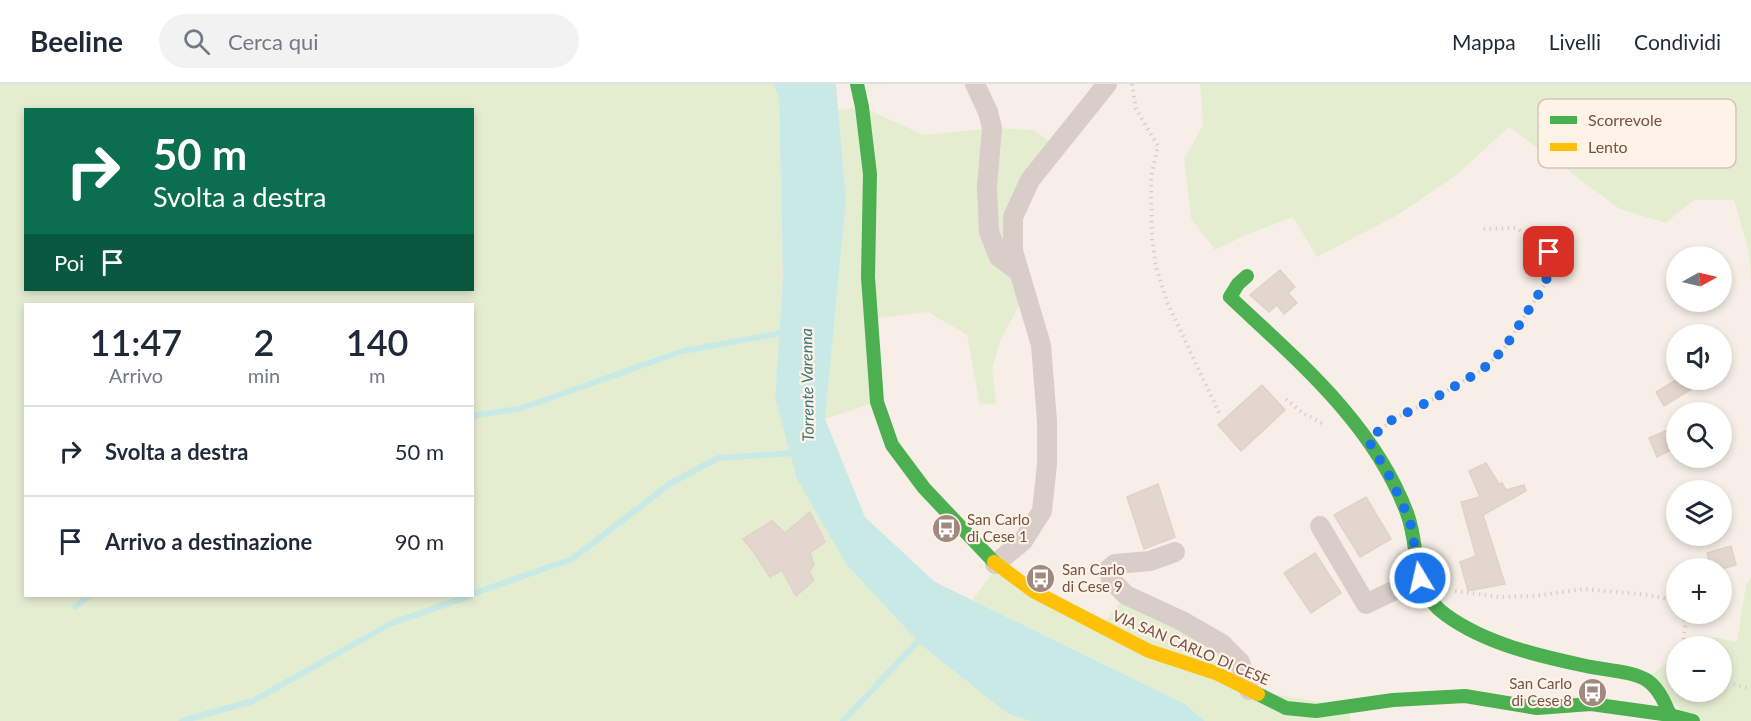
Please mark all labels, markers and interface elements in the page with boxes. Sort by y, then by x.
search box [159,14,579,68]
text: Beeline [30,24,123,58]
icon: search [180,25,213,58]
text: Cerca qui [228,28,319,55]
text: Mappa [1452,29,1516,54]
text: Livelli [1549,29,1601,54]
text: Condividi [1634,29,1721,54]
legend [1538,99,1736,168]
text: Scorrevole [1588,110,1662,129]
text: 50 m [153,129,247,179]
icon: right [54,132,132,210]
text: Lento [1588,137,1628,156]
text: Svolta a destra [153,180,326,213]
pin [1523,226,1574,277]
icon: arrive [1532,235,1565,268]
icon: arrive [96,246,129,279]
north arrow [1666,246,1732,312]
map controls [1666,246,1732,702]
text: Poi [54,249,84,276]
text: 11:47 [90,320,182,364]
text: 2 [254,320,274,364]
text: 140 [346,320,408,364]
button: sound [1666,324,1732,390]
water label: Torrente Varenna [796,328,817,442]
text: Arrivo [109,363,163,387]
text: min [248,363,280,387]
text: m [369,363,385,387]
button: search [1666,402,1732,468]
icon: right [54,435,87,468]
text: Svolta a destra [105,438,248,465]
text: 50 m [395,438,444,465]
button: layers [1666,480,1732,546]
place label: San Carlo di Cese 1 [967,510,1030,545]
bus stop icon: San Carlo di Cese 1 [930,513,962,545]
icon: arrive [54,525,87,558]
text: Arrivo a destinazione [105,528,312,555]
text: 90 m [395,528,444,555]
position arrow [1388,546,1452,610]
button: + [1666,558,1732,624]
place label: San Carlo di Cese 9 [1062,560,1125,595]
bus stop icon: San Carlo di Cese 9 [1025,563,1057,595]
street label: VIA SAN CARLO DI CESE [1110,606,1273,688]
button: − [1666,636,1732,702]
place label: San Carlo di Cese 8 [1509,674,1572,709]
bus stop icon: San Carlo di Cese 8 [1577,677,1609,709]

